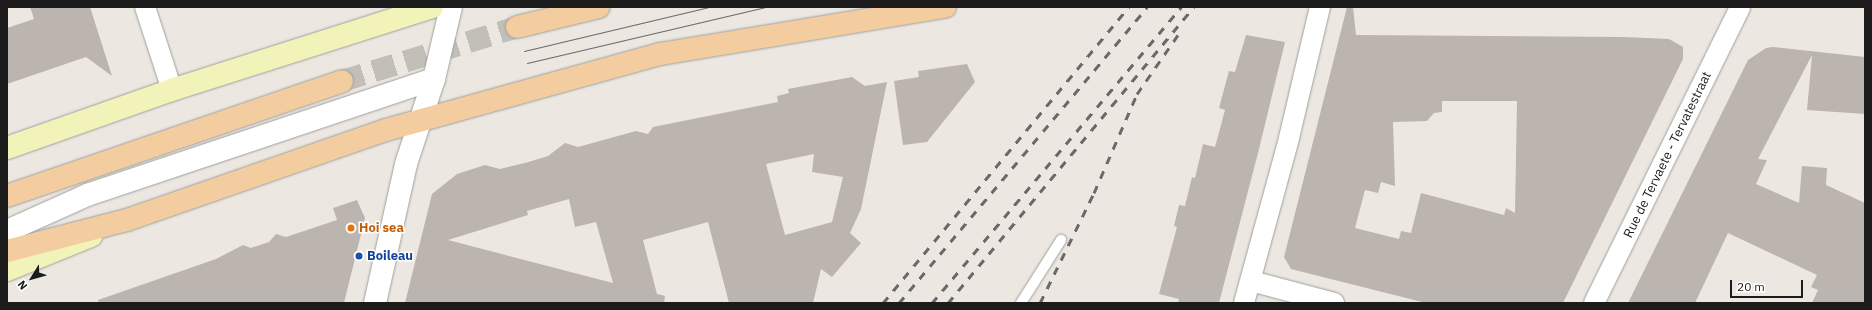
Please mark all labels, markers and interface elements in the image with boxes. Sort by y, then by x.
street label: Rue de Tervaete - Tervatestraat [1621,69,1715,241]
place label: Hoi sea [359,220,404,236]
marker: Hoi sea [346,223,356,233]
place label: Boileau [367,248,413,264]
marker: Boileau [354,251,364,261]
north arrow [12,258,52,298]
scale bar [1732,272,1805,298]
text: N [14,278,30,293]
text: 20 m [1737,279,1765,294]

